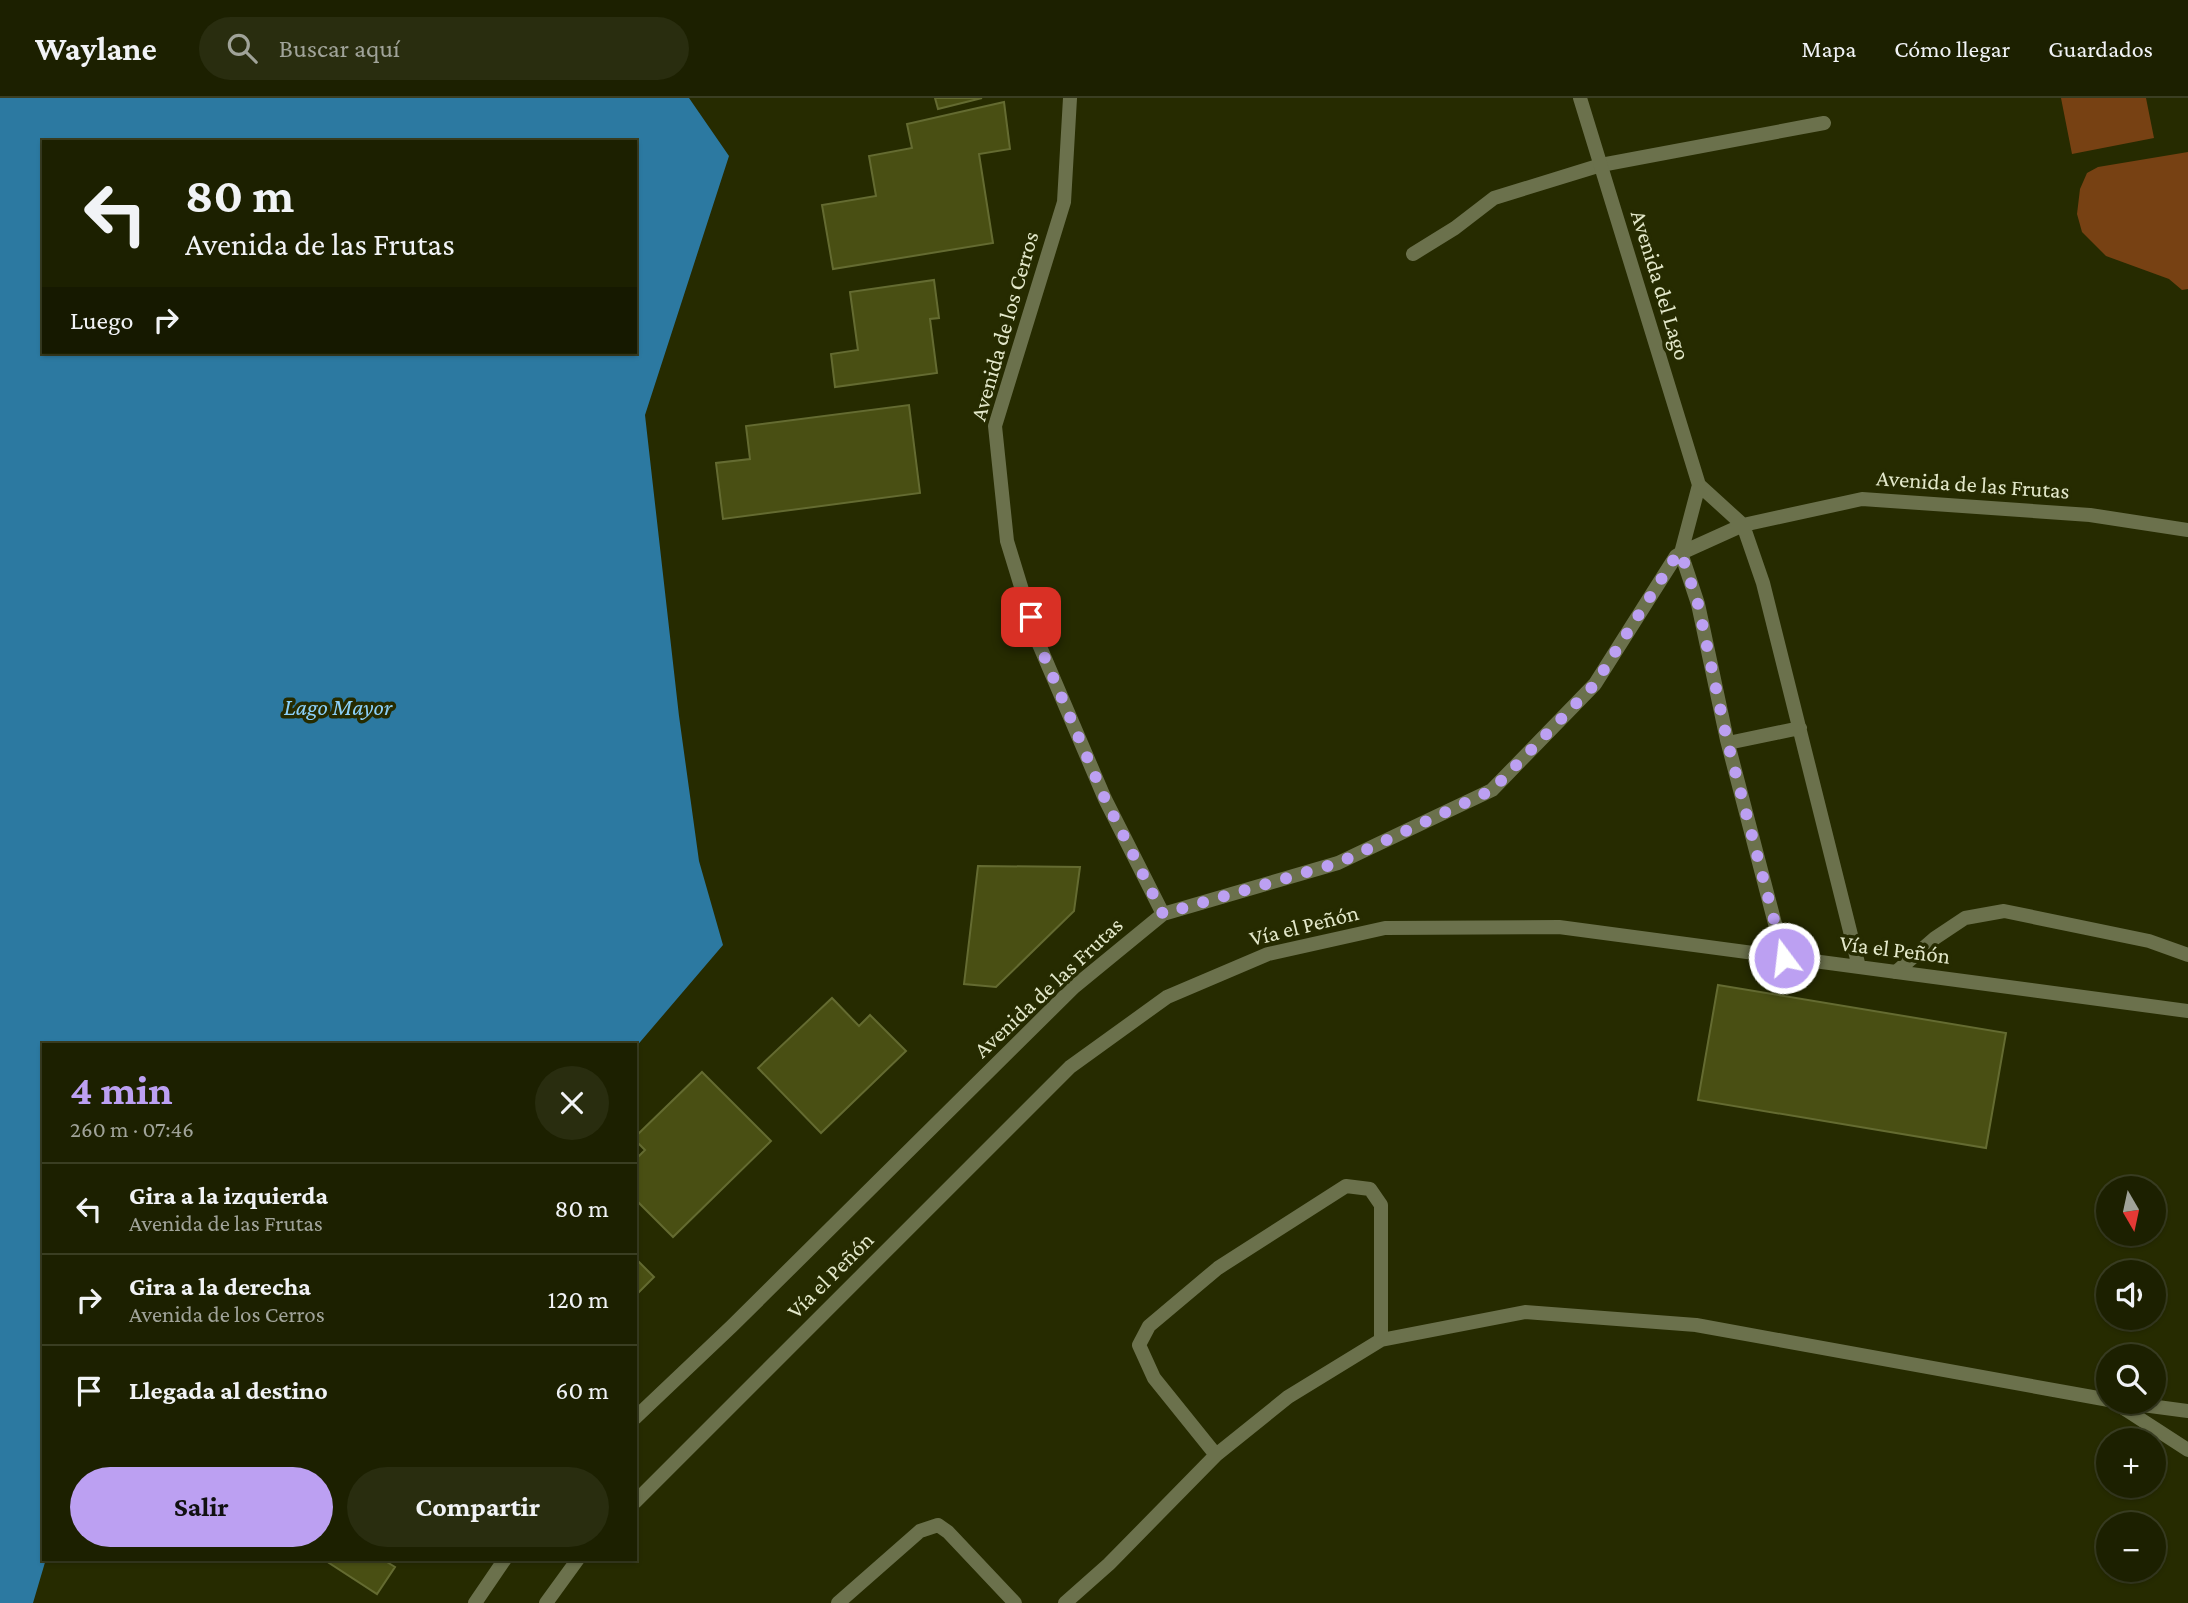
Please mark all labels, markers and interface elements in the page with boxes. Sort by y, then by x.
search box [199,17,689,80]
icon: search [223,29,261,67]
text: Waylane [35,30,157,67]
text: Buscar aquí [279,34,400,63]
text: Mapa [1802,35,1856,62]
text: Cómo llegar [1894,35,2010,62]
text: Guardados [2048,35,2153,62]
icon: left [70,168,161,259]
text: 80 m [185,168,294,223]
street label: Avenida del Lago [1626,207,1696,363]
text: Avenida de las Frutas [185,226,455,262]
street label: Avenida de los Cerros [965,228,1043,424]
icon: right [147,301,185,339]
text: Luego [70,306,133,335]
street label: Avenida de las Frutas [1875,464,2071,504]
pin [1001,587,1061,647]
icon: arrive [1012,598,1050,636]
water label: Lago Mayor [284,693,393,720]
street label: Vía el Peñón [1247,899,1361,951]
street label: Avenida de las Frutas [968,911,1128,1063]
position arrow [1747,921,1821,995]
street label: Vía el Peñón [1838,929,1952,969]
text: 4 min [70,1066,173,1113]
button: close [535,1066,609,1140]
text: 260 m · 07:46 [70,1116,194,1142]
north arrow [2096,1176,2166,1246]
map controls [2096,1176,2166,1582]
text: Gira a la izquierda [129,1181,328,1210]
icon: left [70,1190,108,1228]
text: 80 m [555,1194,609,1223]
text: Avenida de las Frutas [129,1210,323,1236]
street label: Vía el Peñón [781,1226,879,1324]
button: sound [2096,1260,2166,1330]
text: Gira a la derecha [129,1272,311,1301]
icon: right [70,1281,108,1319]
text: 120 m [548,1285,609,1314]
text: Avenida de los Cerros [129,1301,325,1327]
button: search [2096,1344,2166,1414]
icon: arrive [70,1372,108,1410]
text: Llegada al destino [129,1376,328,1405]
text: 60 m [555,1376,609,1405]
button: + [2096,1428,2166,1498]
button: Salir [70,1467,333,1547]
button: Compartir [347,1467,609,1547]
button: − [2096,1512,2166,1582]

